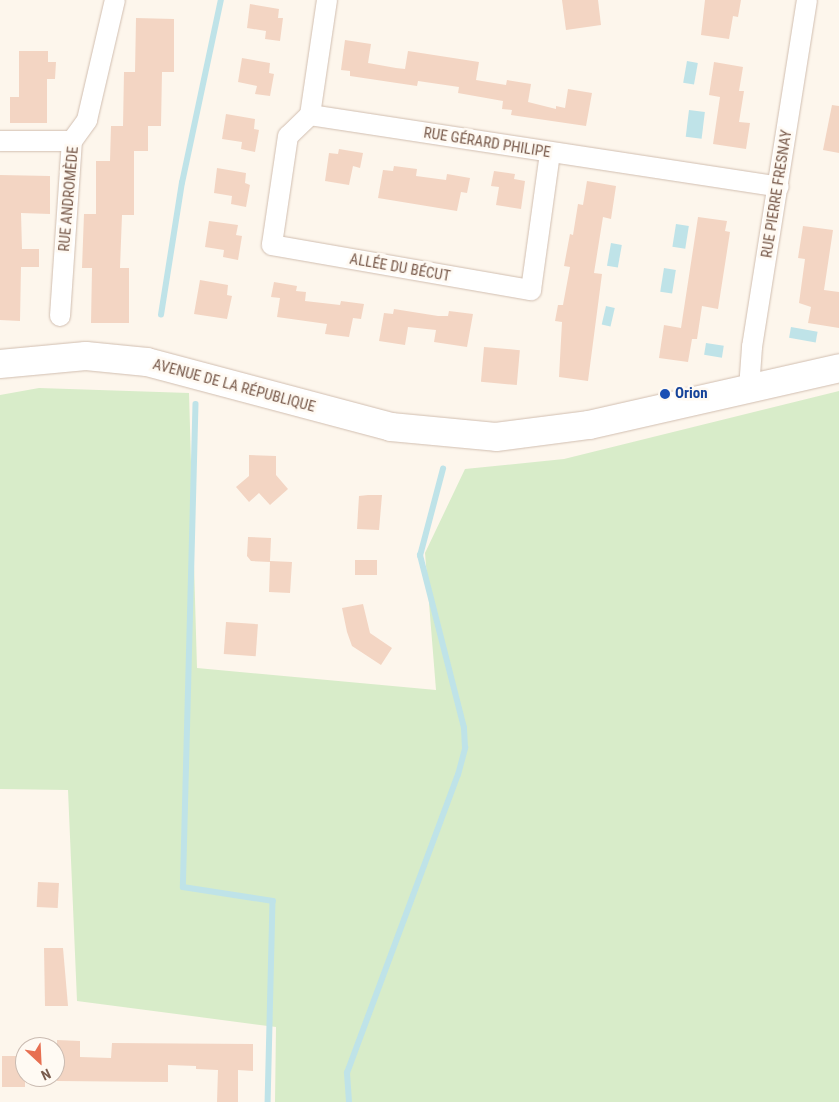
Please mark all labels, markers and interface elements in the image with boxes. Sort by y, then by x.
street label: RUE GÉRARD PHILIPE [422,124,552,162]
street label: RUE PIERRE FRESNAY [758,129,796,259]
street label: RUE ANDROMÈDE [55,146,83,252]
street label: ALLÉE DU BÉCUT [348,250,452,286]
street label: AVENUE DE LA RÉPUBLIQUE [151,356,317,416]
place label: Orion [675,385,708,403]
marker: Orion [659,388,671,400]
north arrow [15,1037,65,1087]
text: N [39,1066,53,1084]

